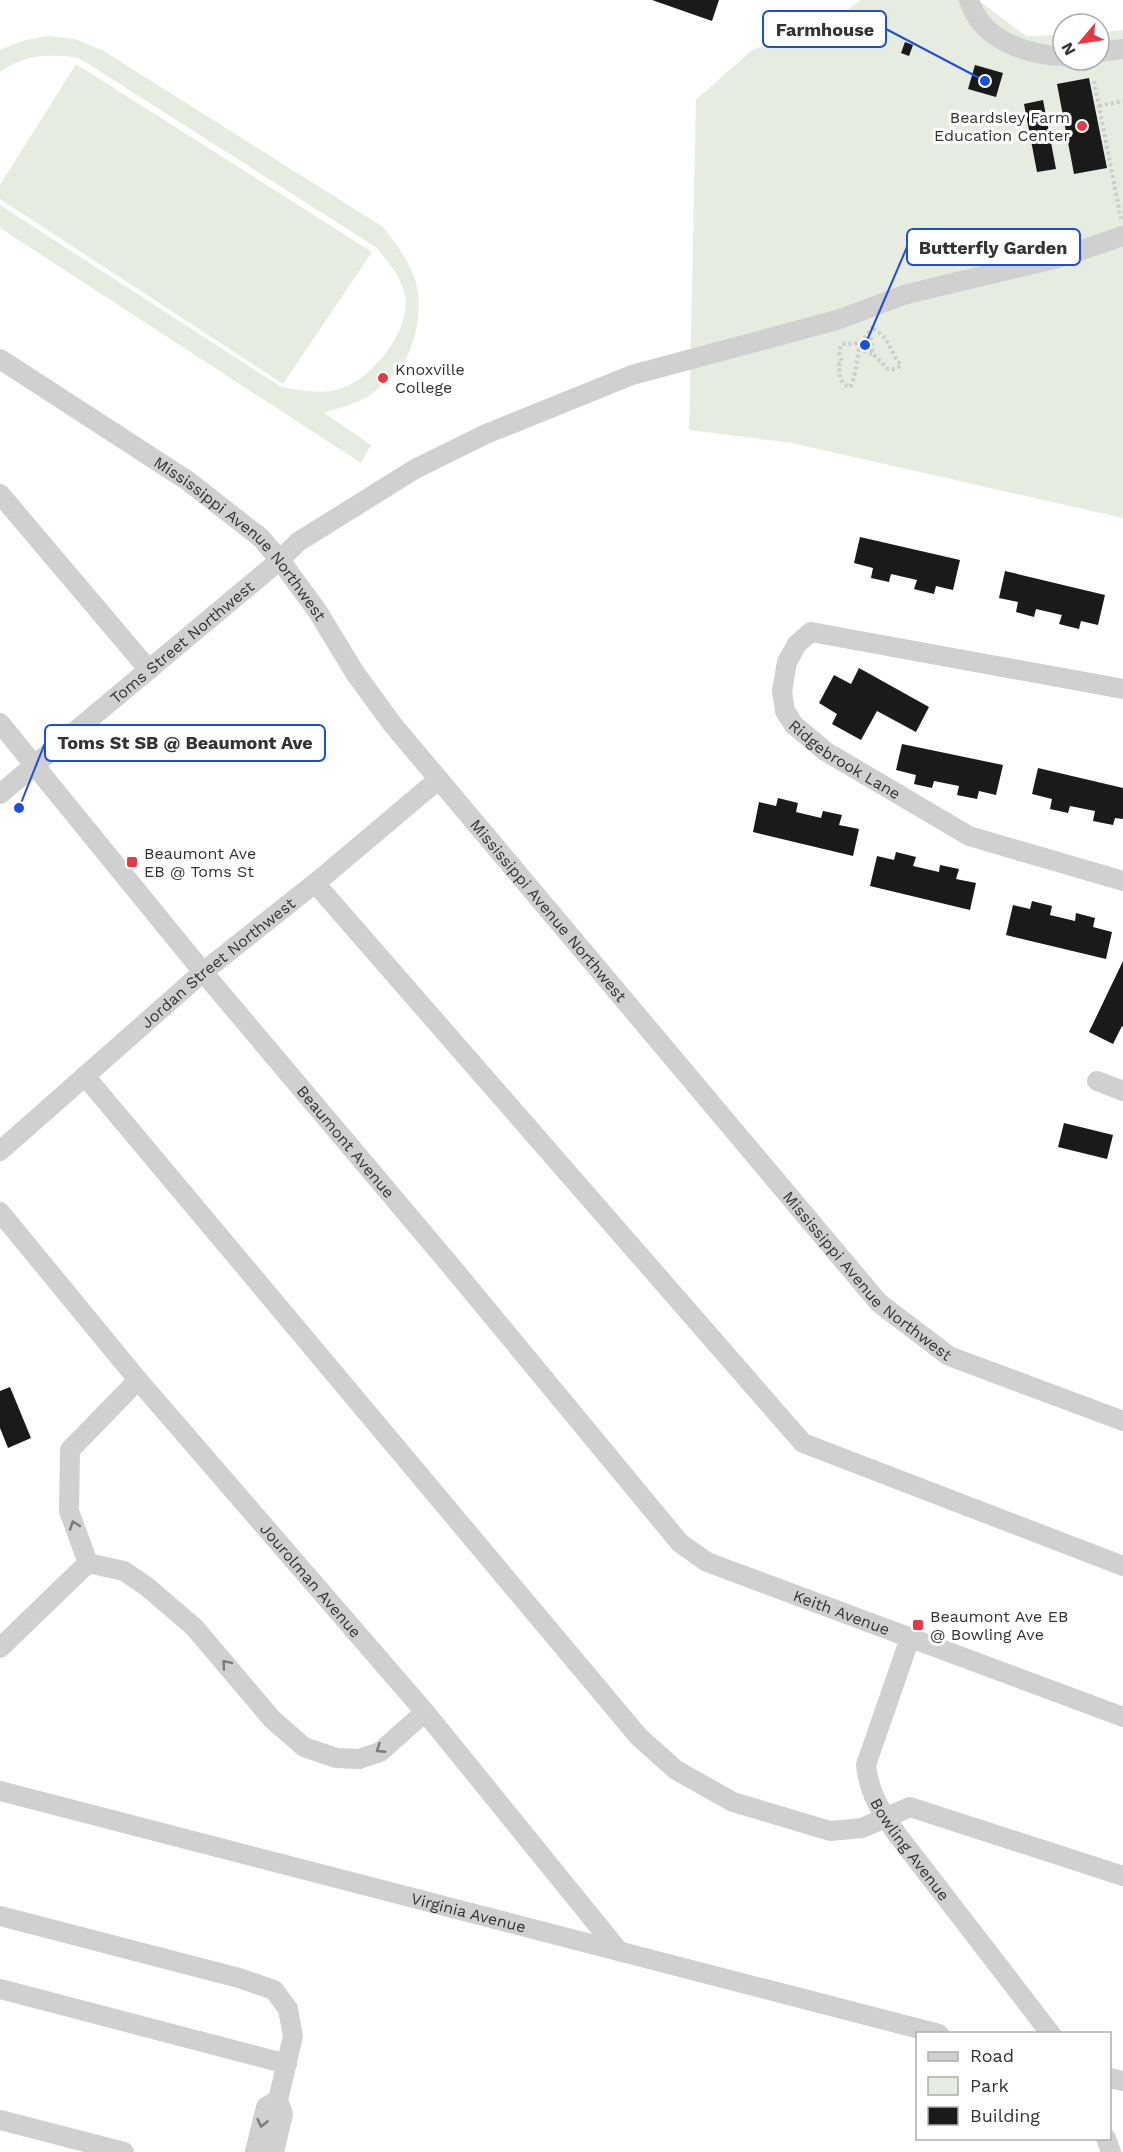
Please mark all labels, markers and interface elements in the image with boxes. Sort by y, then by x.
callout: Farmhouse [763,11,886,47]
north arrow [1051,12,1111,72]
text: Farmhouse [776,19,874,40]
text: N [1057,39,1080,59]
place label: Beardsley Farm Education Center [934,108,1070,145]
marker: Beardsley Farm Education Center [1075,119,1089,133]
callout: Butterfly Garden [907,229,1080,265]
text: Butterfly Garden [919,237,1067,258]
place label: Knoxville College [395,360,465,397]
marker: Knoxville College [376,371,390,385]
street label: Mississippi Avenue Northwest [150,452,330,624]
street label: Toms Street Northwest [106,577,258,708]
street label: Ridgebrook Lane [785,716,904,803]
callout: Toms St SB @ Beaumont Ave [45,725,325,761]
text: Toms St SB @ Beaumont Ave [57,732,313,753]
street label: Mississippi Avenue Northwest [466,815,631,1006]
place label: Beaumont Ave EB @ Toms St [144,844,256,881]
marker: Beaumont Ave EB @ Toms St [125,855,139,869]
street label: Jordan Street Northwest [137,894,299,1032]
street label: Beaumont Avenue [293,1082,398,1202]
street label: Mississippi Avenue Northwest [779,1187,956,1365]
street label: Jourolman Avenue [256,1519,365,1642]
one-way arrow [69,1520,82,1531]
street label: Keith Avenue [791,1586,892,1639]
place label: Beaumont Ave EB @ Bowling Ave [930,1607,1068,1644]
marker: Beaumont Ave EB @ Bowling Ave [911,1618,925,1632]
one-way arrow [222,1660,233,1671]
one-way arrow [376,1742,386,1754]
street label: Bowling Avenue [866,1795,953,1904]
street label: Virginia Avenue [409,1889,528,1937]
legend [916,2032,1111,2140]
text: Road [970,2045,1014,2066]
text: Park [970,2075,1009,2096]
text: Building [970,2105,1040,2126]
one-way arrow [257,2118,270,2128]

